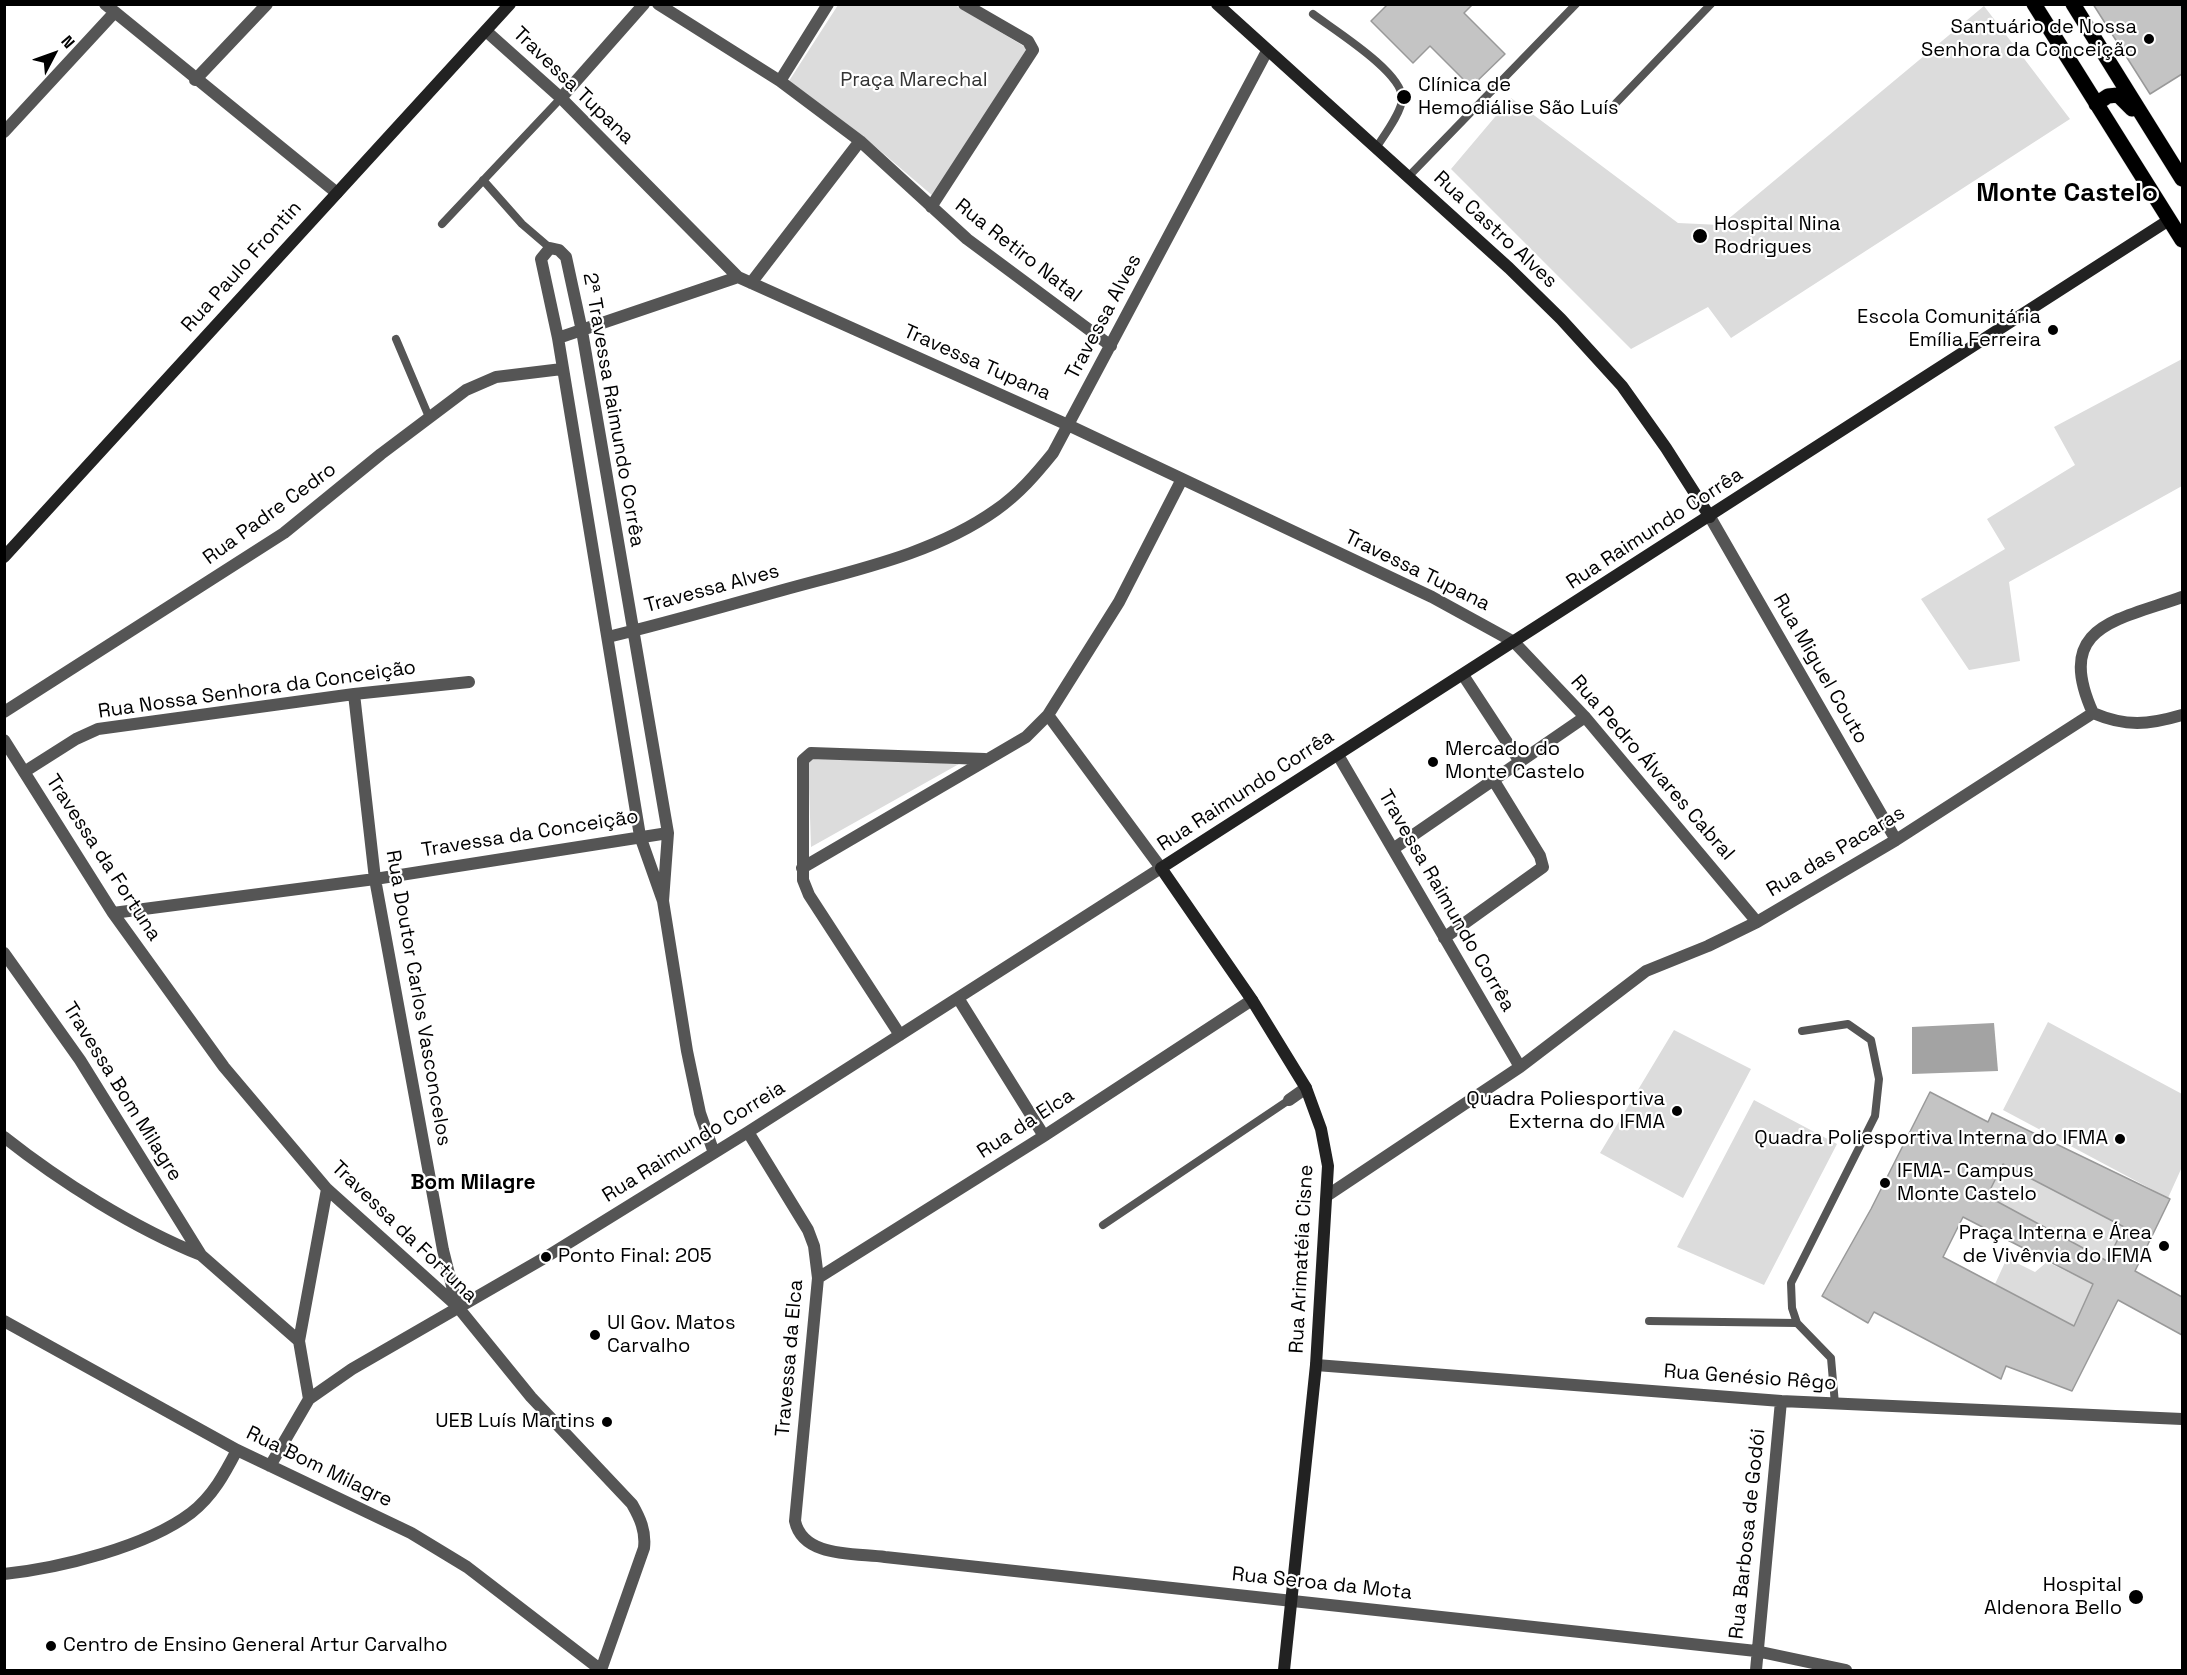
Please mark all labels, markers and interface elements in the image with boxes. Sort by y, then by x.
place label: Santuário de Nossa Senhora da Conceição [1921,16,2137,63]
street label: Travessa Tupana [508,22,638,150]
north arrow [24,24,84,84]
text: N [57,31,79,53]
marker: Santuário de Nossa Senhora da Conceição [2142,32,2156,46]
park label: Praça Marechal [840,69,988,93]
place label: Clínica de Hemodiálise São Luís [1418,74,1619,121]
marker: Clínica de Hemodiálise São Luís [1395,88,1413,106]
street label: Rua Castro Alves [1428,167,1562,293]
district label: Monte Castelo [1976,178,2158,210]
street label: Rua Retiro Natal [950,194,1086,308]
street label: Rua Paulo Frontin [177,197,307,337]
place label: Hospital Nina Rodrigues [1714,213,1840,260]
marker: Hospital Nina Rodrigues [1691,227,1709,245]
street label: Travessa Alves [1061,250,1147,384]
street label: 2ª Travessa Raimundo Corrêa [577,271,649,549]
place label: Escola Comunitária Emília Ferreira [1857,306,2041,353]
street label: Travessa Tupana [900,320,1054,406]
marker: Escola Comunitária Emília Ferreira [2046,323,2060,337]
street label: Rua Padre Cedro [199,458,341,570]
street label: Rua Raimundo Corrêa [1562,463,1748,595]
street label: Travessa Tupana [1340,525,1494,617]
street label: Travessa Alves [642,559,782,619]
street label: Rua Miguel Couto [1767,590,1873,748]
street label: Rua Nossa Senhora da Conceição [96,656,418,724]
street label: Rua Pedro Álvares Cabral [1565,670,1739,866]
street label: Rua Raimundo Corrêa [1153,725,1339,857]
place label: Mercado do Monte Castelo [1445,738,1585,785]
marker: Mercado do Monte Castelo [1426,755,1440,769]
street label: Travessa da Fortuna [40,770,166,946]
street label: Travessa Raimundo Corrêa [1372,786,1520,1016]
street label: Rua das Pacaras [1762,801,1910,903]
street label: Travessa da Conceição [420,805,640,863]
street label: Rua Doutor Carlos Vasconcelos [380,848,456,1148]
street label: Travessa Bom Milagre [57,998,187,1186]
street label: Rua Raimundo Correia [598,1076,790,1208]
street label: Rua da Elca [973,1084,1079,1164]
place label: Quadra Poliesportiva Externa do IFMA [1466,1088,1665,1135]
marker: Quadra Poliesportiva Externa do IFMA [1670,1104,1684,1118]
place label: Quadra Poliesportiva Interna do IFMA [1754,1127,2108,1151]
marker: Quadra Poliesportiva Interna do IFMA [2113,1132,2127,1146]
street label: Travessa da Fortuna [326,1156,482,1308]
place label: IFMA- Campus Monte Castelo [1897,1160,2037,1207]
street label: Rua Arimatéia Cisne [1285,1164,1319,1354]
district label: Bom Milagre [410,1170,536,1196]
marker: IFMA- Campus Monte Castelo [1878,1176,1892,1190]
place label: Praça Interna e Área de Vivênvia do IFMA [1959,1222,2152,1269]
marker: Praça Interna e Área de Vivênvia do IFMA [2157,1239,2171,1253]
place label: Ponto Final: 205 [558,1245,712,1269]
marker: Ponto Final: 205 [539,1250,553,1264]
street label: Travessa da Elca [771,1279,809,1437]
place label: UI Gov. Matos Carvalho [607,1312,736,1359]
marker: UI Gov. Matos Carvalho [588,1328,602,1342]
street label: Rua Genésio Rêgo [1663,1360,1837,1396]
place label: UEB Luís Martins [435,1410,595,1434]
marker: UEB Luís Martins [600,1415,614,1429]
street label: Rua Bom Milagre [242,1421,396,1513]
street label: Rua Barbosa de Godói [1725,1427,1771,1641]
street label: Rua Seroa da Mota [1231,1563,1413,1605]
place label: Hospital Aldenora Bello [1984,1574,2122,1621]
marker: Hospital Aldenora Bello [2127,1588,2145,1606]
place label: Centro de Ensino General Artur Carvalho [63,1634,448,1658]
marker: Centro de Ensino General Artur Carvalho [44,1639,58,1653]

